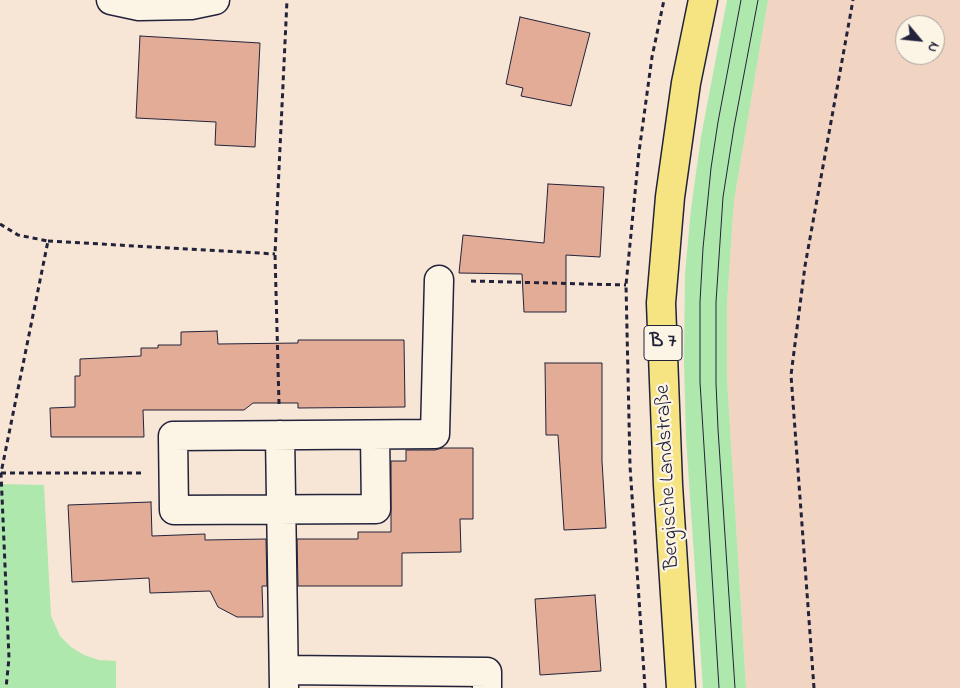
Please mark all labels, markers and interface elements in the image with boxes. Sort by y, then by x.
north arrow [895,15,945,65]
text: N [921,38,944,56]
road number: B 7 [644,326,682,360]
street label: Bergische Landstraße [652,384,686,570]

